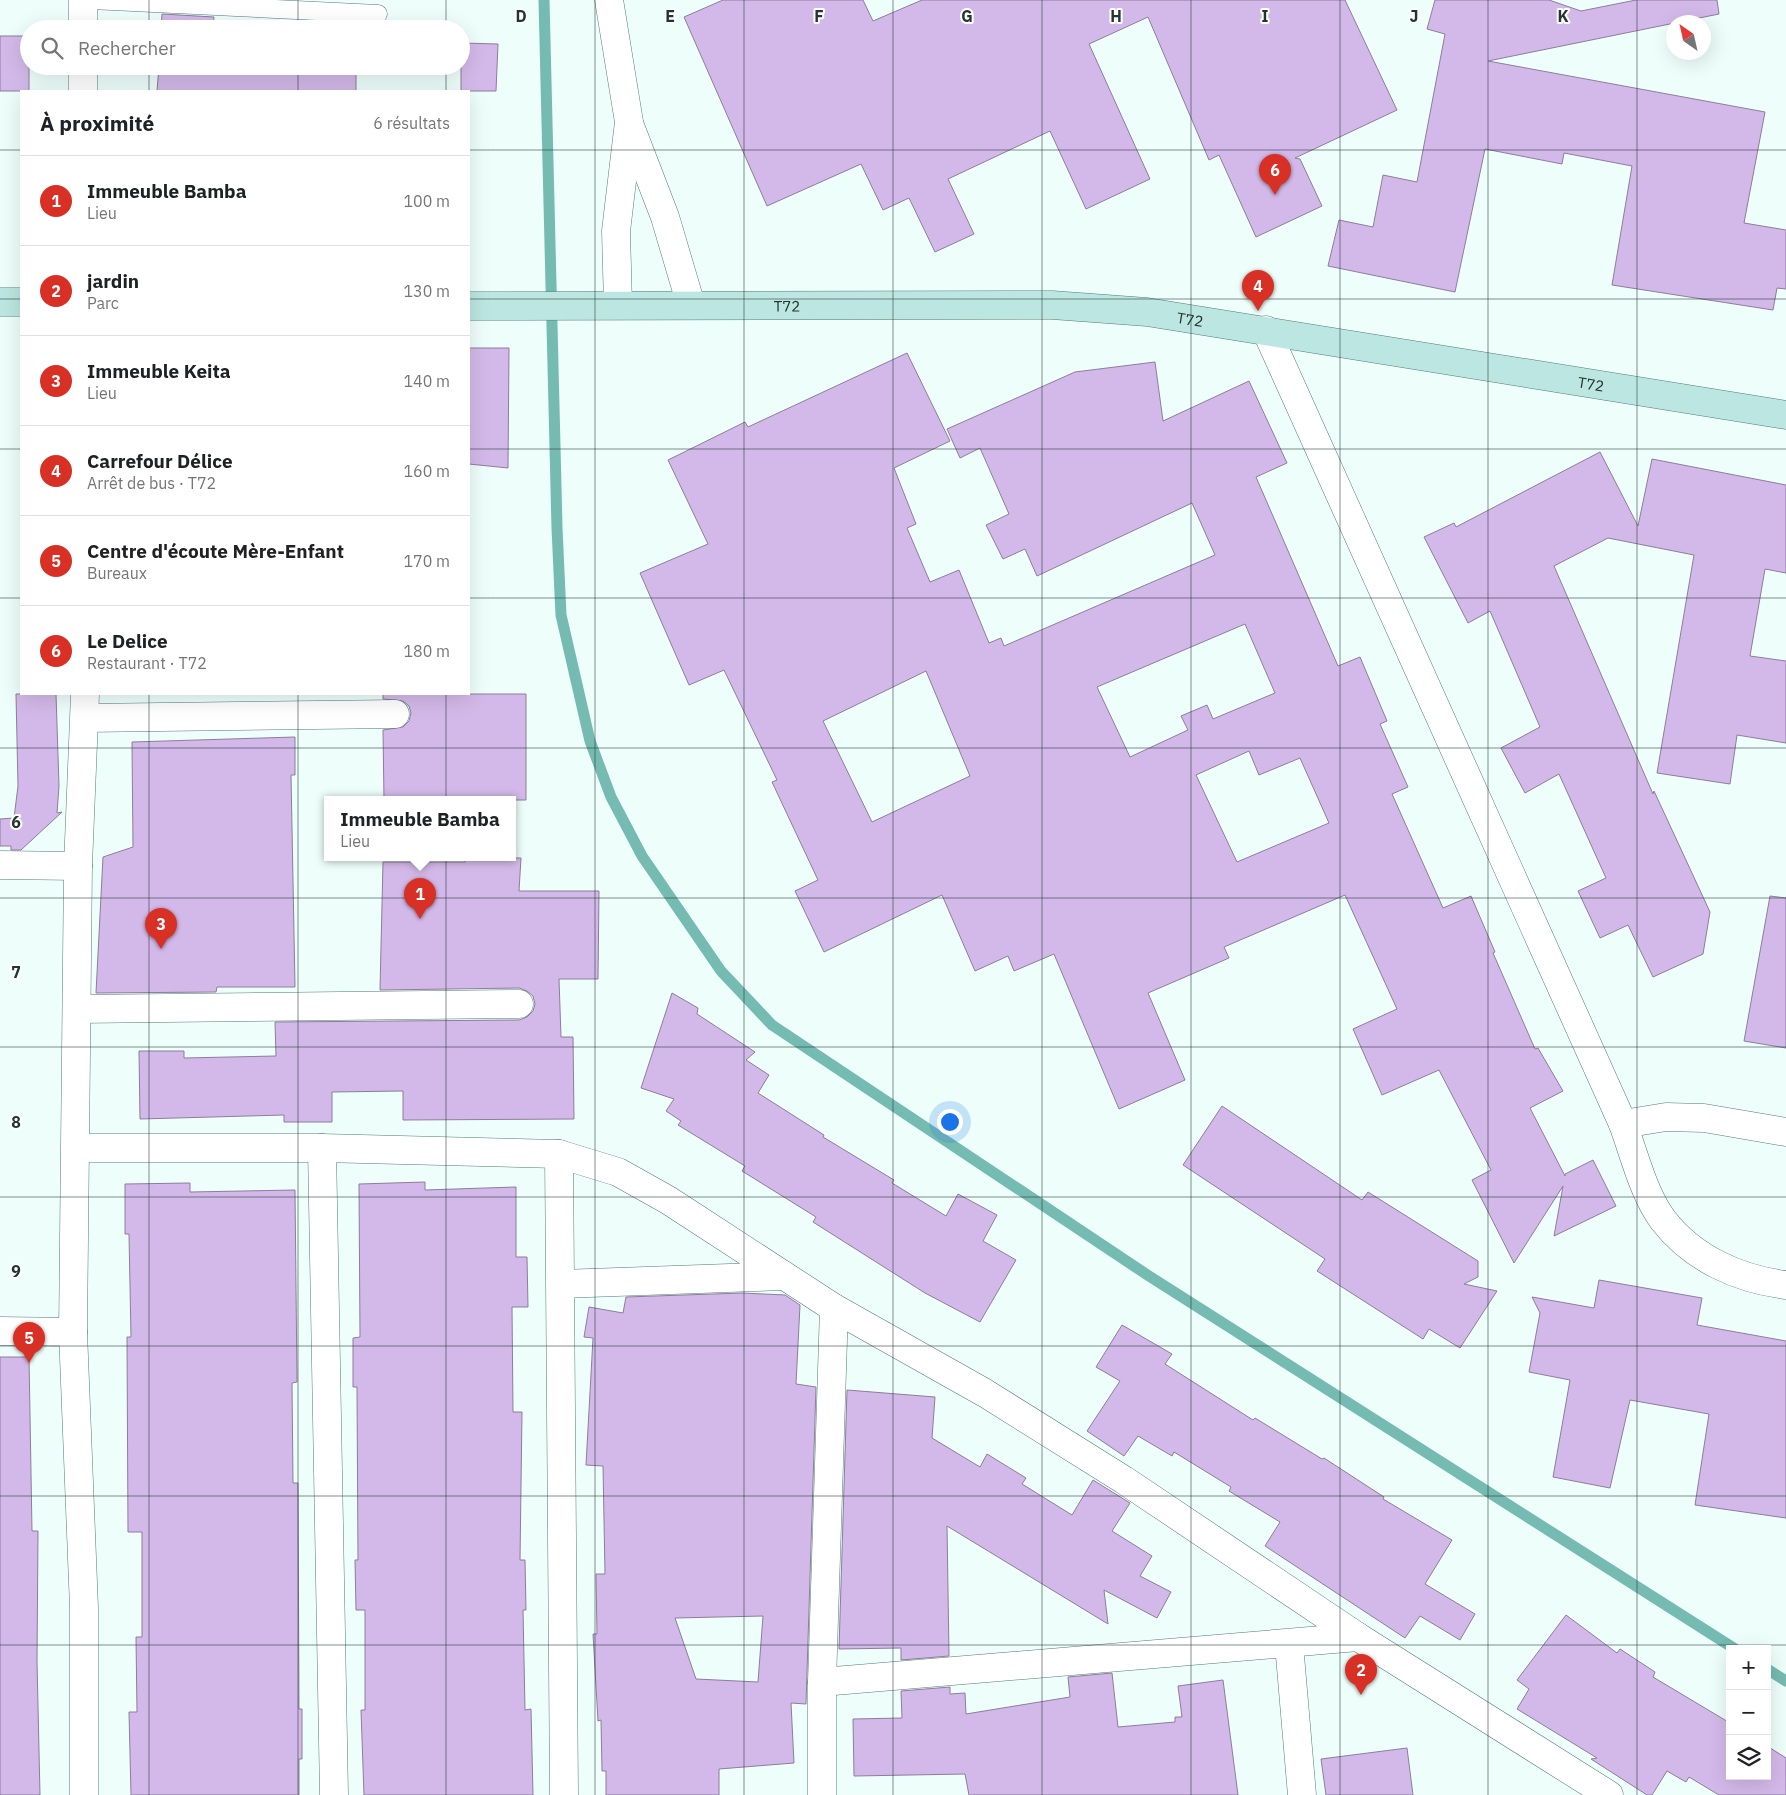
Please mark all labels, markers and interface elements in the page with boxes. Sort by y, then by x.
text: D [515,6,527,26]
text: E [665,6,675,26]
text: F [814,6,824,26]
text: G [961,6,973,26]
text: H [1110,6,1122,26]
text: I [1262,6,1269,26]
text: J [1410,6,1418,26]
text: K [1557,6,1569,26]
north arrow [1666,15,1711,60]
search box [20,20,470,75]
icon: search [38,34,66,62]
text: Rechercher [78,36,176,60]
text: À proximité [40,109,154,137]
text: 6 résultats [373,113,450,133]
pin: 6 [1259,154,1291,195]
text: Immeuble Bamba [87,179,247,203]
text: 1 [51,191,61,211]
text: 100 m [403,191,450,211]
text: Lieu [87,203,117,223]
text: jardin [87,269,139,293]
pin: 4 [1242,270,1274,311]
text: 2 [51,281,61,301]
text: 130 m [403,281,450,301]
text: Parc [87,293,119,313]
street label: T72 [774,296,800,315]
street label: T72 [1176,307,1205,330]
text: Immeuble Keita [87,359,231,383]
text: 3 [51,371,61,391]
text: 140 m [403,371,450,391]
street label: T72 [1576,372,1606,395]
text: Lieu [87,383,117,403]
text: Carrefour Délice [87,449,233,473]
text: 4 [51,461,61,481]
text: 160 m [403,461,450,481]
text: Arrêt de bus · T72 [87,473,216,493]
text: Centre d'écoute Mère-Enfant [87,539,344,563]
text: 5 [51,551,61,571]
text: 170 m [403,551,450,571]
text: Bureaux [87,563,147,583]
text: Le Delice [87,629,168,653]
text: 6 [51,641,61,661]
text: 180 m [403,641,450,661]
text: Restaurant · T72 [87,653,207,673]
popup [324,796,516,861]
text: Immeuble Bamba [340,807,500,831]
text: 6 [11,812,21,832]
text: Lieu [340,831,370,851]
pin: 1 [404,878,436,919]
pin: 3 [145,908,177,949]
text: 7 [11,962,21,982]
your location [937,1109,963,1135]
text: 8 [11,1112,21,1132]
text: 9 [11,1261,21,1281]
pin: 5 [13,1322,45,1363]
map controls [1726,1645,1771,1780]
button: + [1726,1645,1771,1690]
pin: 2 [1345,1654,1377,1695]
button: − [1726,1690,1771,1735]
button: layers [1726,1735,1771,1780]

